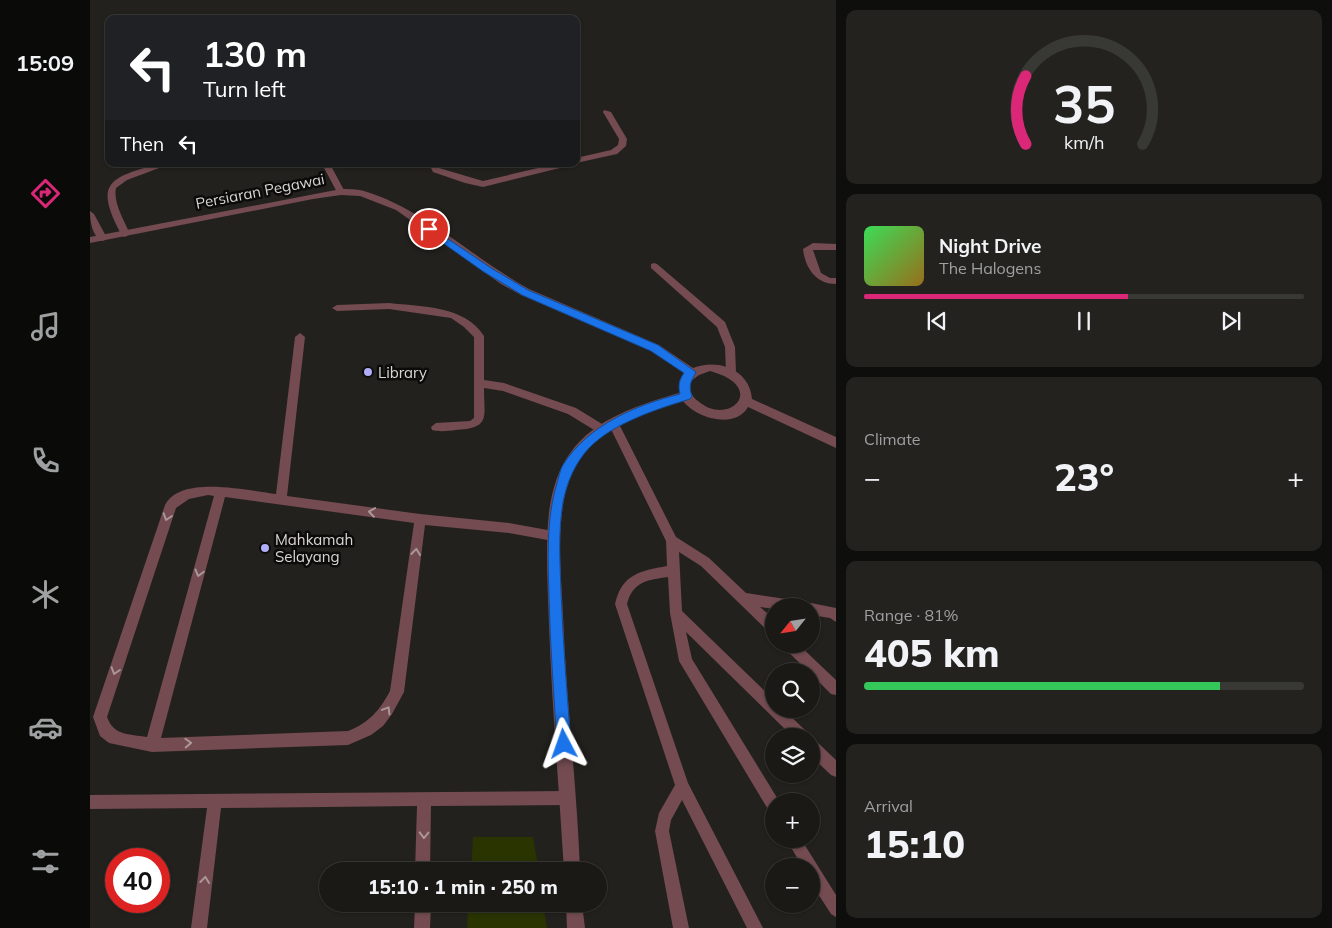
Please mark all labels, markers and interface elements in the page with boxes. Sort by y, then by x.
text: 130 m [203,32,307,76]
icon: left [120,35,185,100]
text: 15:09 [16,49,74,77]
text: 35 [1053,71,1115,136]
text: Turn left [203,75,286,103]
icon: left [174,130,202,158]
text: km/h [1064,131,1104,153]
text: Then [120,132,164,156]
street label: Persiaran Pegawai [194,169,326,213]
icon: directions [28,176,63,211]
pin [408,208,450,250]
icon: arrive [415,215,443,243]
text: Night Drive [939,234,1041,258]
text: The Halogens [939,258,1041,278]
icon: previous [923,307,951,335]
icon: pause [1070,307,1098,335]
icon: next [1217,307,1245,335]
icon: music [28,309,63,344]
place label: Library [378,363,427,382]
marker: Library [362,366,374,378]
text: Climate [864,429,920,449]
icon: phone [28,443,63,478]
text: 23° [1054,453,1114,501]
text: − [864,460,881,495]
text: + [1287,460,1304,495]
one-way arrow [367,508,376,518]
one-way arrow [162,512,172,521]
place label: Mahkamah Selayang [275,530,353,566]
marker: Mahkamah Selayang [259,542,271,554]
one-way arrow [410,547,421,555]
one-way arrow [194,568,204,576]
icon: climate [28,577,63,612]
north arrow [765,598,820,652]
map controls [765,598,820,913]
text: Range · 81% [864,605,959,625]
text: 405 km [864,629,1000,677]
button: search [765,663,820,718]
one-way arrow [111,667,121,675]
one-way arrow [380,707,390,716]
icon: car [28,710,63,745]
position arrow [537,717,589,769]
button: layers [765,728,820,783]
one-way arrow [185,738,193,749]
button: + [765,793,820,848]
text: Arrival [864,796,913,816]
text: 15:10 [864,820,965,868]
one-way arrow [419,832,429,839]
icon: filters [28,844,63,879]
speed limit sign: 40 [105,848,170,913]
button: − [765,858,820,913]
one-way arrow [199,875,210,883]
text: 15:10 · 1 min · 250 m [368,875,558,899]

